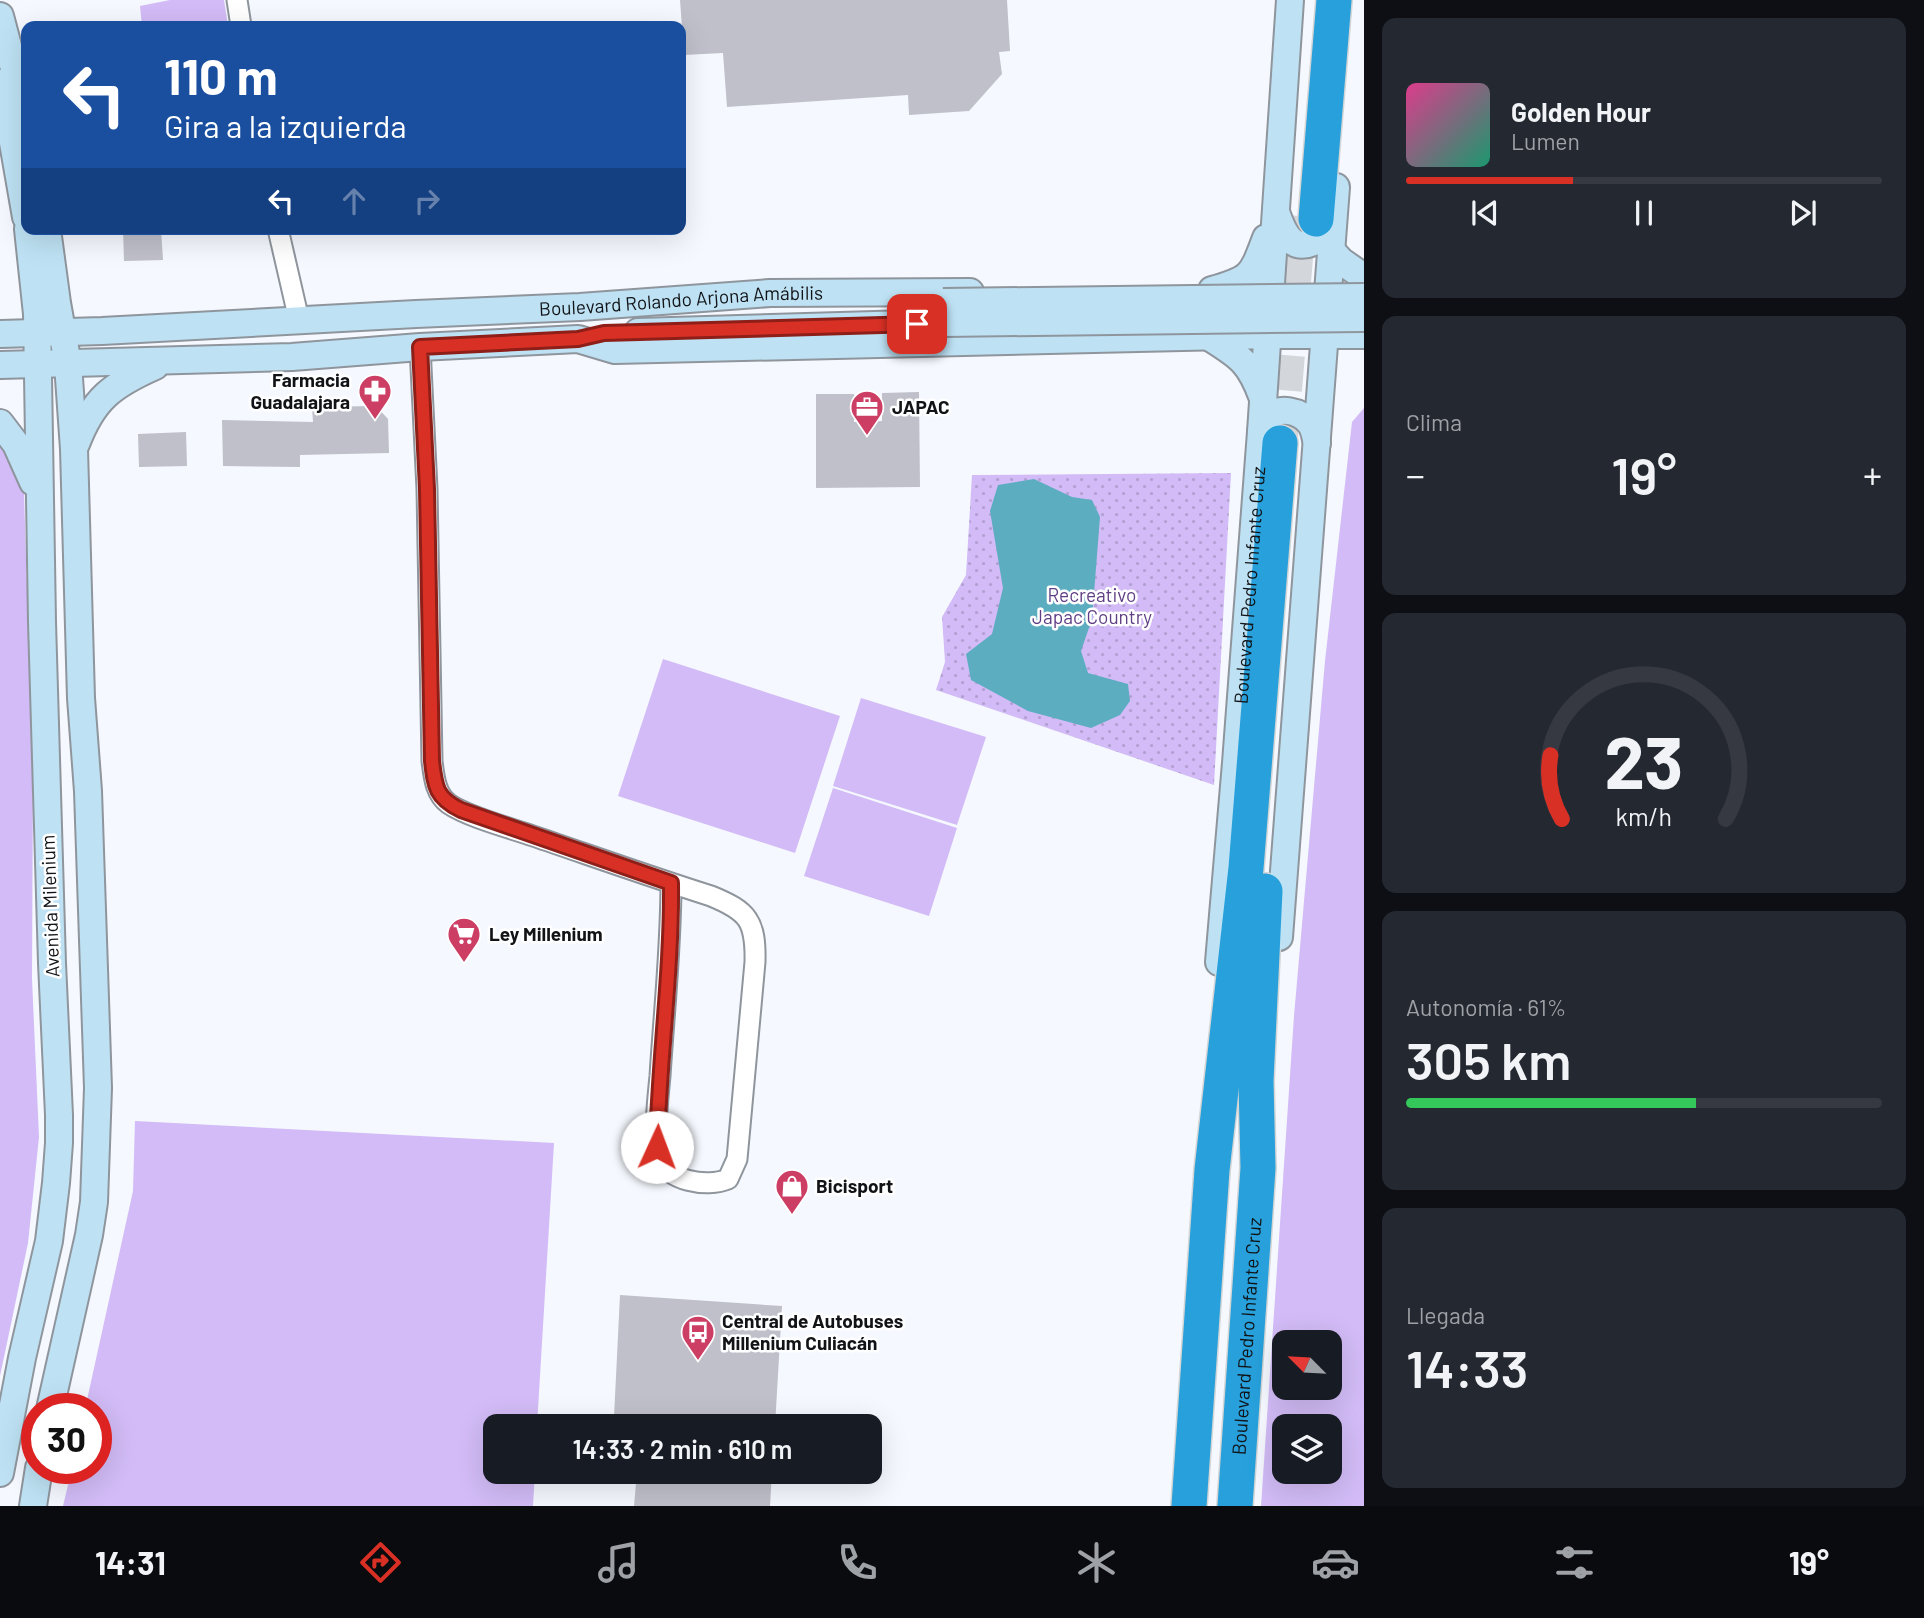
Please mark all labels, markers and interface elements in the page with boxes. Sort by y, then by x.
text: 110 m [164,46,278,105]
icon: left [49,49,140,140]
text: Golden Hour [1511,96,1651,127]
text: Gira a la izquierda [164,106,407,144]
text: Lumen [1511,127,1580,155]
icon: left [262,182,300,220]
icon: ahead [335,182,373,220]
icon: right [408,182,446,220]
icon: previous [1466,194,1504,232]
icon: pause [1625,194,1663,232]
icon: next [1784,194,1822,232]
street label: Boulevard Rolando Arjona Amábilis [538,281,823,320]
pin [887,294,947,354]
icon: arrive [898,305,936,343]
place label: Farmacia Guadalajara [250,368,350,413]
pharmacy icon: Farmacia Guadalajara [356,372,394,421]
office icon: JAPAC [848,388,886,437]
place label: JAPAC [892,395,950,418]
text: Clima [1406,408,1462,436]
text: 19° [1611,443,1677,505]
text: − [1406,451,1425,497]
text: + [1863,451,1882,497]
street label: Boulevard Pedro Infante Cruz [1228,466,1269,705]
park label: Recreativo Japac Country [1032,583,1152,628]
text: 23 [1604,716,1684,804]
text: km/h [1616,801,1672,831]
street label: Avenida Milenium [36,834,63,978]
supermarket icon: Ley Millenium [445,915,483,964]
place label: Ley Millenium [489,922,603,945]
text: Autonomía · 61% [1406,993,1566,1021]
text: 305 km [1406,1028,1571,1090]
position arrow [620,1110,694,1184]
shop icon: Bicisport [773,1167,811,1216]
place label: Bicisport [816,1174,893,1197]
street label: Boulevard Pedro Infante Cruz [1226,1217,1266,1456]
text: Llegada [1406,1301,1485,1329]
place label: Central de Autobuses Millenium Culiacán [722,1309,903,1354]
bus stop icon: Central de Autobuses Millenium Culiacán [679,1313,717,1362]
north arrow [1272,1330,1342,1400]
map controls [1272,1330,1342,1484]
text: 14:33 [1406,1336,1528,1398]
speed limit sign: 30 [21,1393,112,1484]
button: layers [1272,1414,1342,1484]
text: 14:33 · 2 min · 610 m [573,1433,792,1464]
icon: directions [356,1538,405,1587]
icon: music [594,1538,643,1587]
icon: phone [833,1538,882,1587]
icon: climate [1072,1538,1121,1587]
icon: car [1311,1538,1360,1587]
icon: filters [1550,1538,1599,1587]
text: 14:31 [95,1543,166,1581]
text: 19° [1789,1543,1829,1581]

